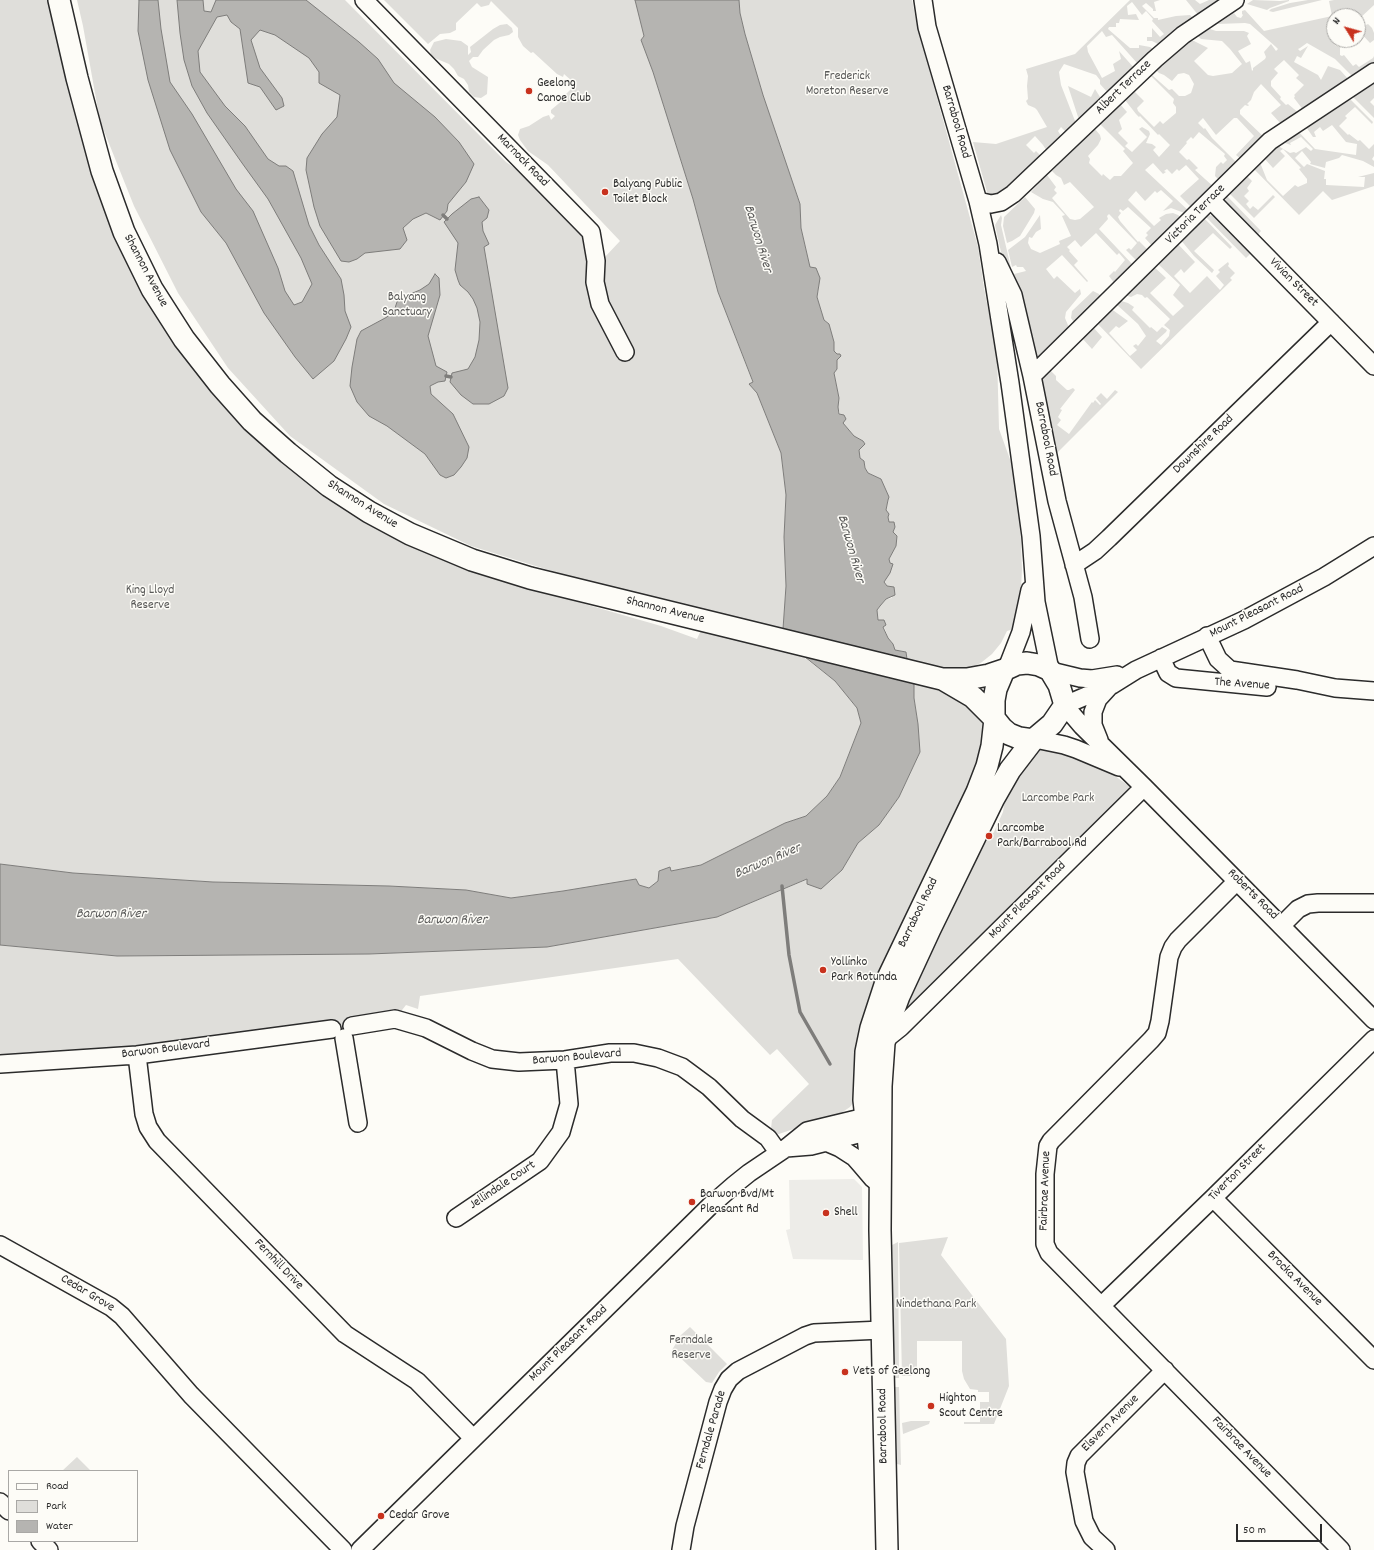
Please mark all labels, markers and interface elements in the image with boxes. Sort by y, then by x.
north arrow [1326,8,1366,48]
text: N [1329,14,1345,28]
street label: Albert Terrace [1093,57,1155,119]
park label: Frederick Moreton Reserve [806,69,888,100]
place label: Geelong Canoe Club [537,76,591,107]
street label: Barrabool Road [937,84,973,160]
marker: Geelong Canoe Club [524,86,534,96]
street label: Marnock Road [493,131,551,191]
place label: Balyang Public Toilet Block [613,177,682,208]
street label: Victoria Terrace [1163,182,1229,248]
marker: Balyang Public Toilet Block [600,187,610,197]
water label: Barwon River [739,203,775,275]
street label: Shannon Avenue [119,232,171,310]
street label: Vivian Street [1265,255,1321,311]
park label: Balyang Sanctuary [382,290,432,321]
street label: Barrabool Road [1030,400,1060,478]
street label: Downshire Road [1170,412,1238,478]
street label: Shannon Avenue [324,477,400,533]
water label: Barwon River [832,513,868,585]
street label: Mount Pleasant Road [1207,582,1307,642]
park label: King Lloyd Reserve [126,583,174,614]
street label: Shannon Avenue [624,594,706,628]
street label: The Avenue [1214,675,1270,695]
park label: Larcombe Park [1022,791,1094,807]
place label: Larcombe Park/Barrabool Rd [997,821,1087,852]
marker: Larcombe Park/Barrabool Rd [984,831,994,841]
water label: Barwon River [733,841,803,883]
street label: Mount Pleasant Road [986,859,1070,943]
street label: Roberts Road [1223,866,1281,924]
street label: Barrabool Road [895,876,943,950]
water label: Barwon River [76,907,146,923]
water label: Barwon River [417,913,487,929]
place label: Yollinko Park Rotunda [831,955,897,986]
marker: Yollinko Park Rotunda [818,965,828,975]
street label: Barwon Boulevard [121,1037,211,1063]
street label: Barwon Boulevard [532,1046,622,1070]
street label: Tiverton Street [1206,1141,1270,1205]
street label: Fairbrae Avenue [1037,1151,1055,1231]
street label: Jellindale Court [467,1158,539,1214]
place label: Barwon Bvd/Mt Pleasant Rd [700,1187,774,1218]
marker: Barwon Bvd/Mt Pleasant Rd [687,1197,697,1207]
place label: Shell [834,1205,858,1221]
marker: Shell [821,1208,831,1218]
street label: Fernhill Drive [250,1236,306,1294]
street label: Brocka Avenue [1263,1248,1325,1310]
street label: Cedar Grove [57,1272,117,1316]
park label: Nindethana Park [896,1297,976,1313]
street label: Mount Pleasant Road [526,1303,612,1385]
park label: Ferndale Reserve [669,1333,713,1364]
place label: Vets of Geelong [853,1364,930,1380]
marker: Vets of Geelong [840,1367,850,1377]
street label: Barrabool Road [876,1388,892,1464]
street label: Ferndale Parade [693,1389,731,1471]
place label: Highton Scout Centre [939,1391,1003,1422]
street label: Elsvern Avenue [1079,1392,1143,1456]
marker: Highton Scout Centre [926,1401,936,1411]
street label: Fairbrae Avenue [1208,1414,1274,1482]
legend [8,1470,138,1542]
text: Road [46,1478,68,1495]
text: Park [46,1498,66,1515]
place label: Cedar Grove [389,1508,449,1524]
marker: Cedar Grove [376,1511,386,1521]
scale bar [1238,1516,1324,1542]
text: Water [46,1518,73,1535]
text: 50 m [1243,1522,1266,1539]

